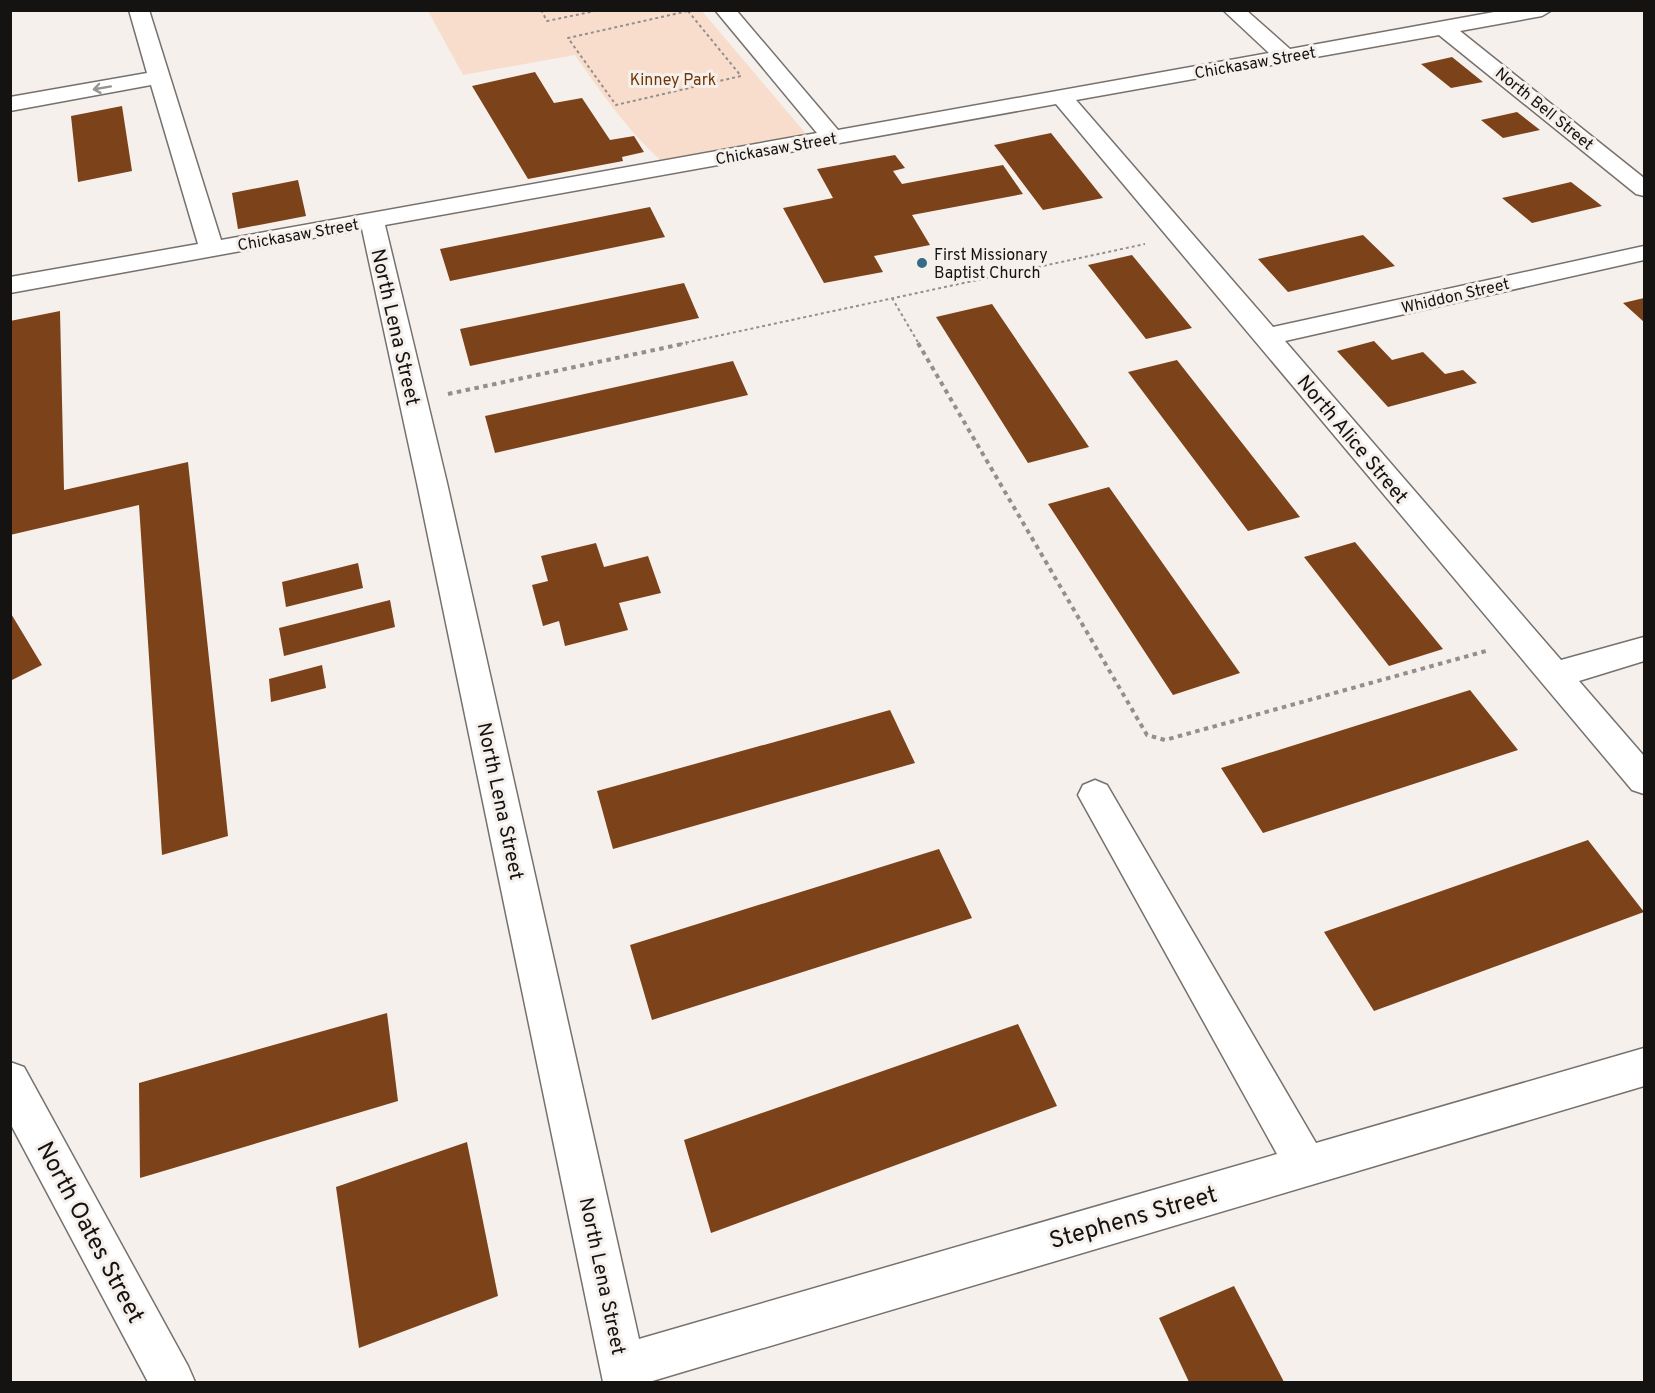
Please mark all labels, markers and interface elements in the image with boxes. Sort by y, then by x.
street label: Chickasaw Street [1193,43,1318,84]
street label: North Bell Street [1491,64,1597,155]
park label: Kinney Park [630,71,716,91]
one-way arrow [92,82,112,93]
street label: Chickasaw Street [714,129,839,170]
street label: Chickasaw Street [236,215,361,256]
street label: North Lena Street [363,246,425,408]
place label: First Missionary Baptist Church [934,246,1048,284]
marker: First Missionary Baptist Church [915,256,929,270]
street label: Whiddon Street [1400,275,1511,319]
street label: North Alice Street [1290,371,1413,510]
street label: North Lena Street [470,720,528,882]
street label: North Oates Street [29,1137,150,1329]
street label: Stephens Street [1046,1181,1221,1257]
street label: North Lena Street [572,1195,630,1357]

